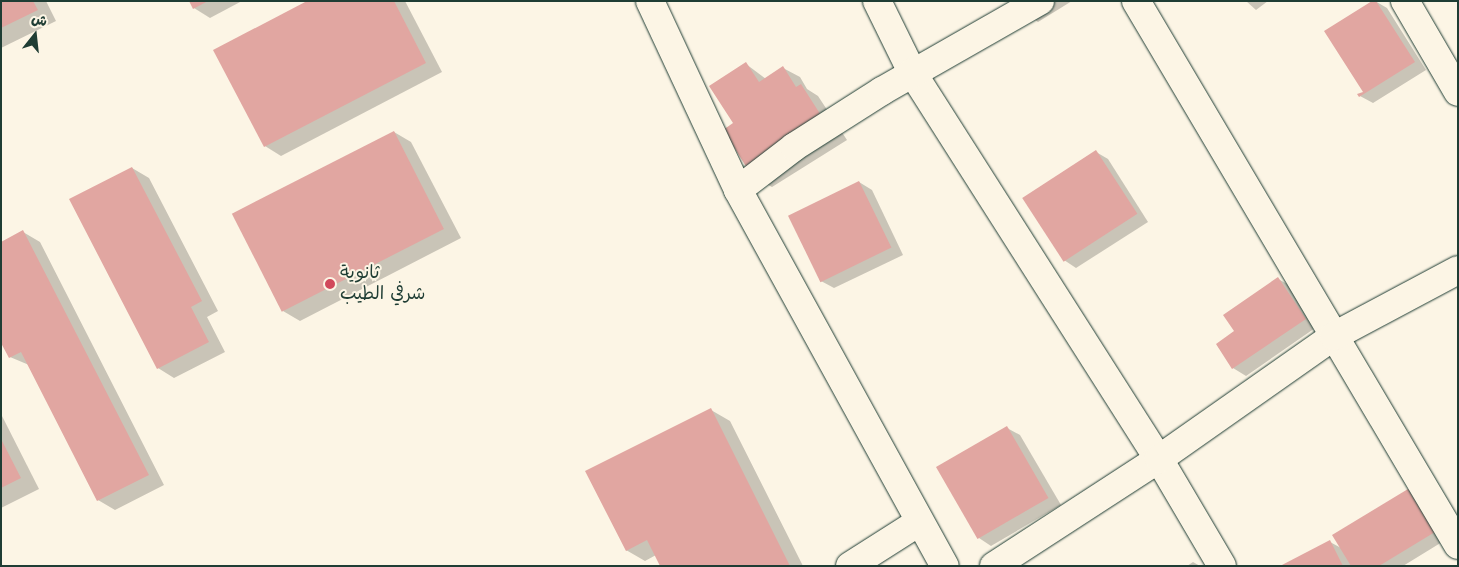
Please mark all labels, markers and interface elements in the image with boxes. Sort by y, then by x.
north arrow [10,10,60,60]
text: ش [30,10,49,30]
place label: ثانوية شرفي الطيب [340,263,426,306]
marker: ثانوية شرفي الطيب [324,278,336,290]

